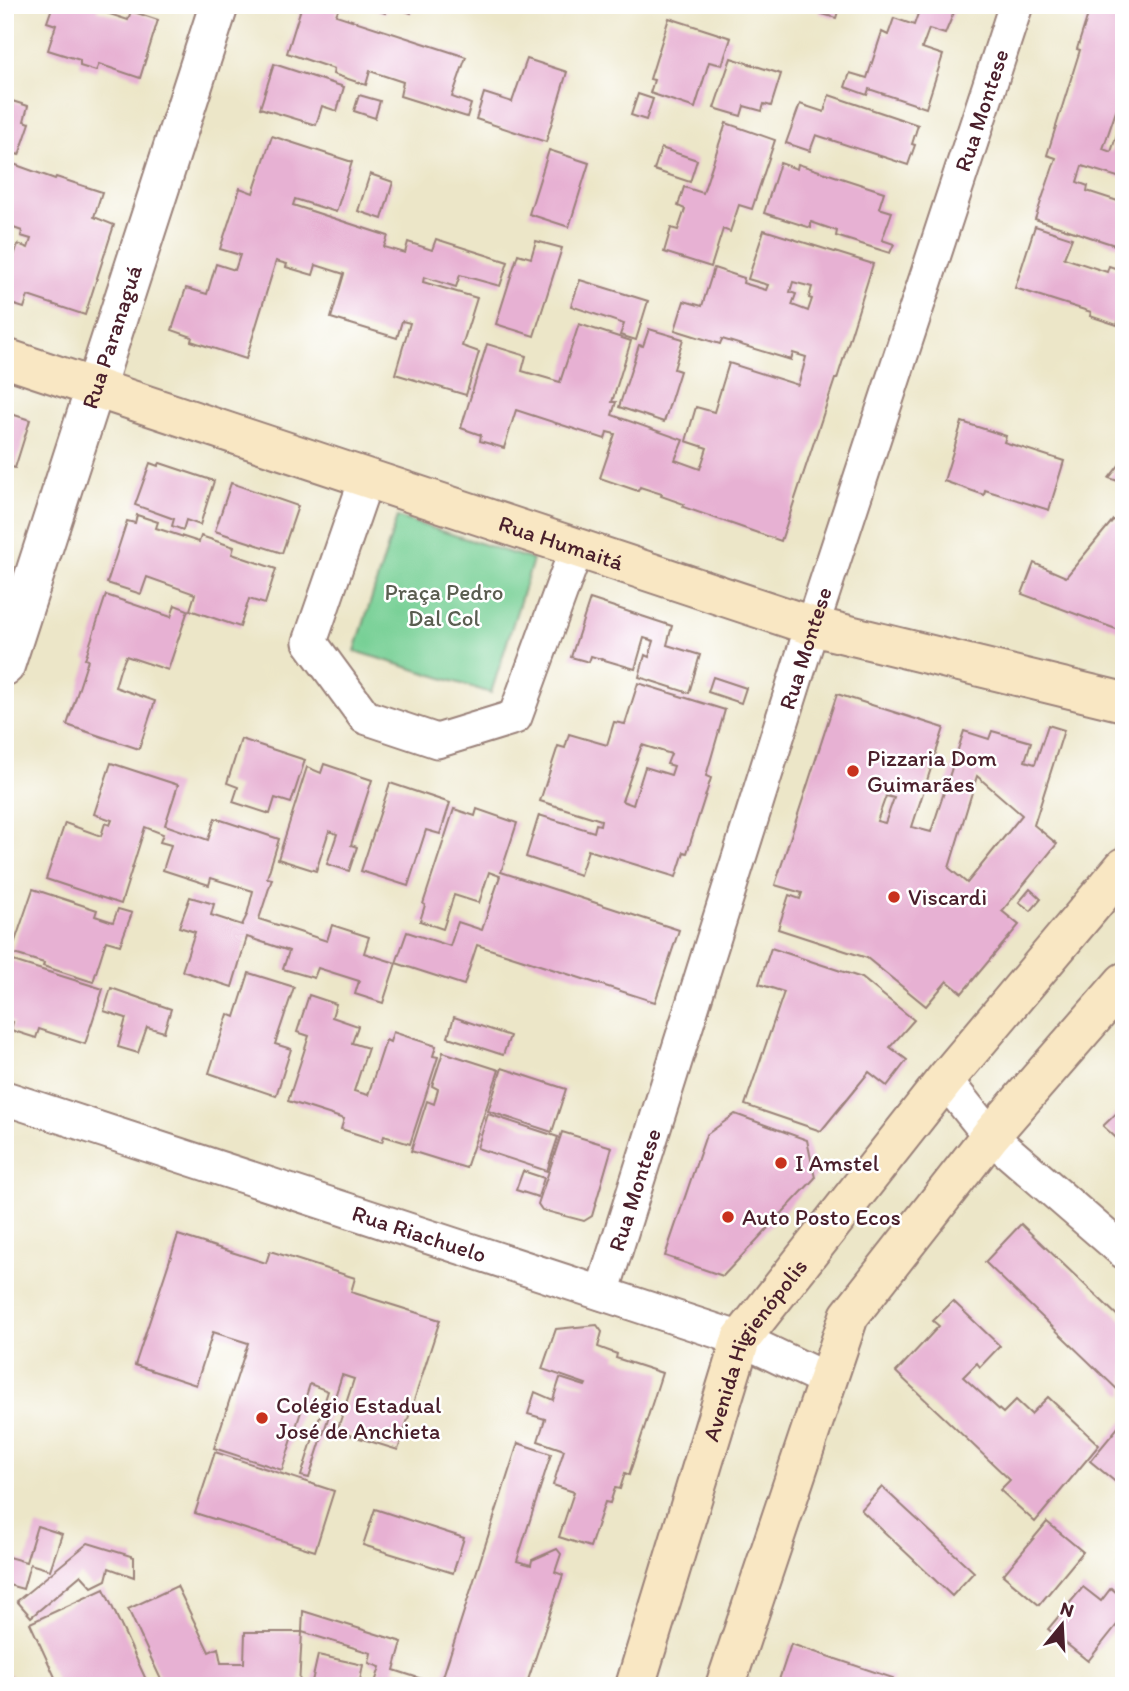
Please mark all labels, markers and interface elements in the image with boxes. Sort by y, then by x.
street label: Rua Montese [948,46,1015,175]
street label: Rua Paranaguá [75,261,148,412]
street label: Rua Humaitá [495,509,627,576]
park label: Praça Pedro Dal Col [385,578,503,632]
street label: Rua Montese [773,583,838,713]
place label: Pizzaria Dom Guimarães [867,744,997,798]
marker: Pizzaria Dom Guimarães [845,763,861,779]
place label: Viscardi [908,883,987,911]
marker: Viscardi [886,889,902,905]
street label: Rua Montese [602,1125,667,1255]
place label: I Amstel [795,1149,880,1177]
marker: I Amstel [773,1155,789,1171]
street label: Rua Riachuelo [349,1199,490,1269]
place label: Auto Posto Ecos [742,1203,901,1231]
marker: Auto Posto Ecos [720,1209,736,1225]
street label: Avenida Higienópolis [697,1253,813,1445]
place label: Colégio Estadual José de Anchieta [276,1391,442,1445]
marker: Colégio Estadual José de Anchieta [254,1410,270,1426]
north arrow [1028,1590,1098,1660]
text: N [1057,1596,1077,1622]

